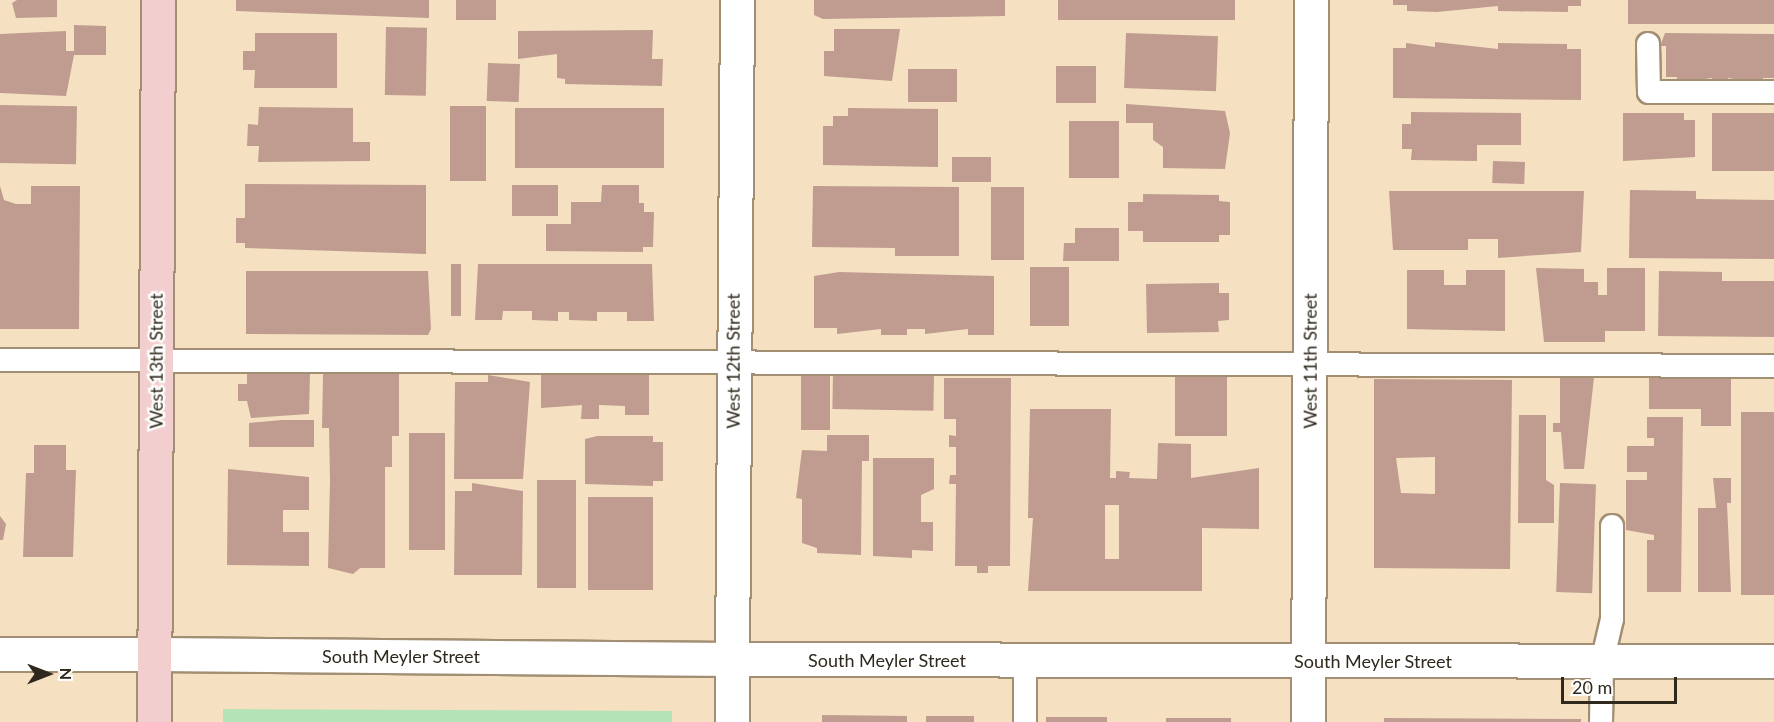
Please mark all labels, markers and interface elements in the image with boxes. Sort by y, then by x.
street label: West 13th Street [145,293,167,429]
street label: West 12th Street [722,293,744,429]
street label: West 11th Street [1299,293,1321,429]
north arrow [18,644,78,704]
street label: South Meyler Street [322,645,480,667]
street label: South Meyler Street [808,649,966,671]
street label: South Meyler Street [1294,650,1452,672]
scale bar [1564,665,1680,703]
text: N [57,668,76,680]
text: 20 m [1572,676,1612,698]

